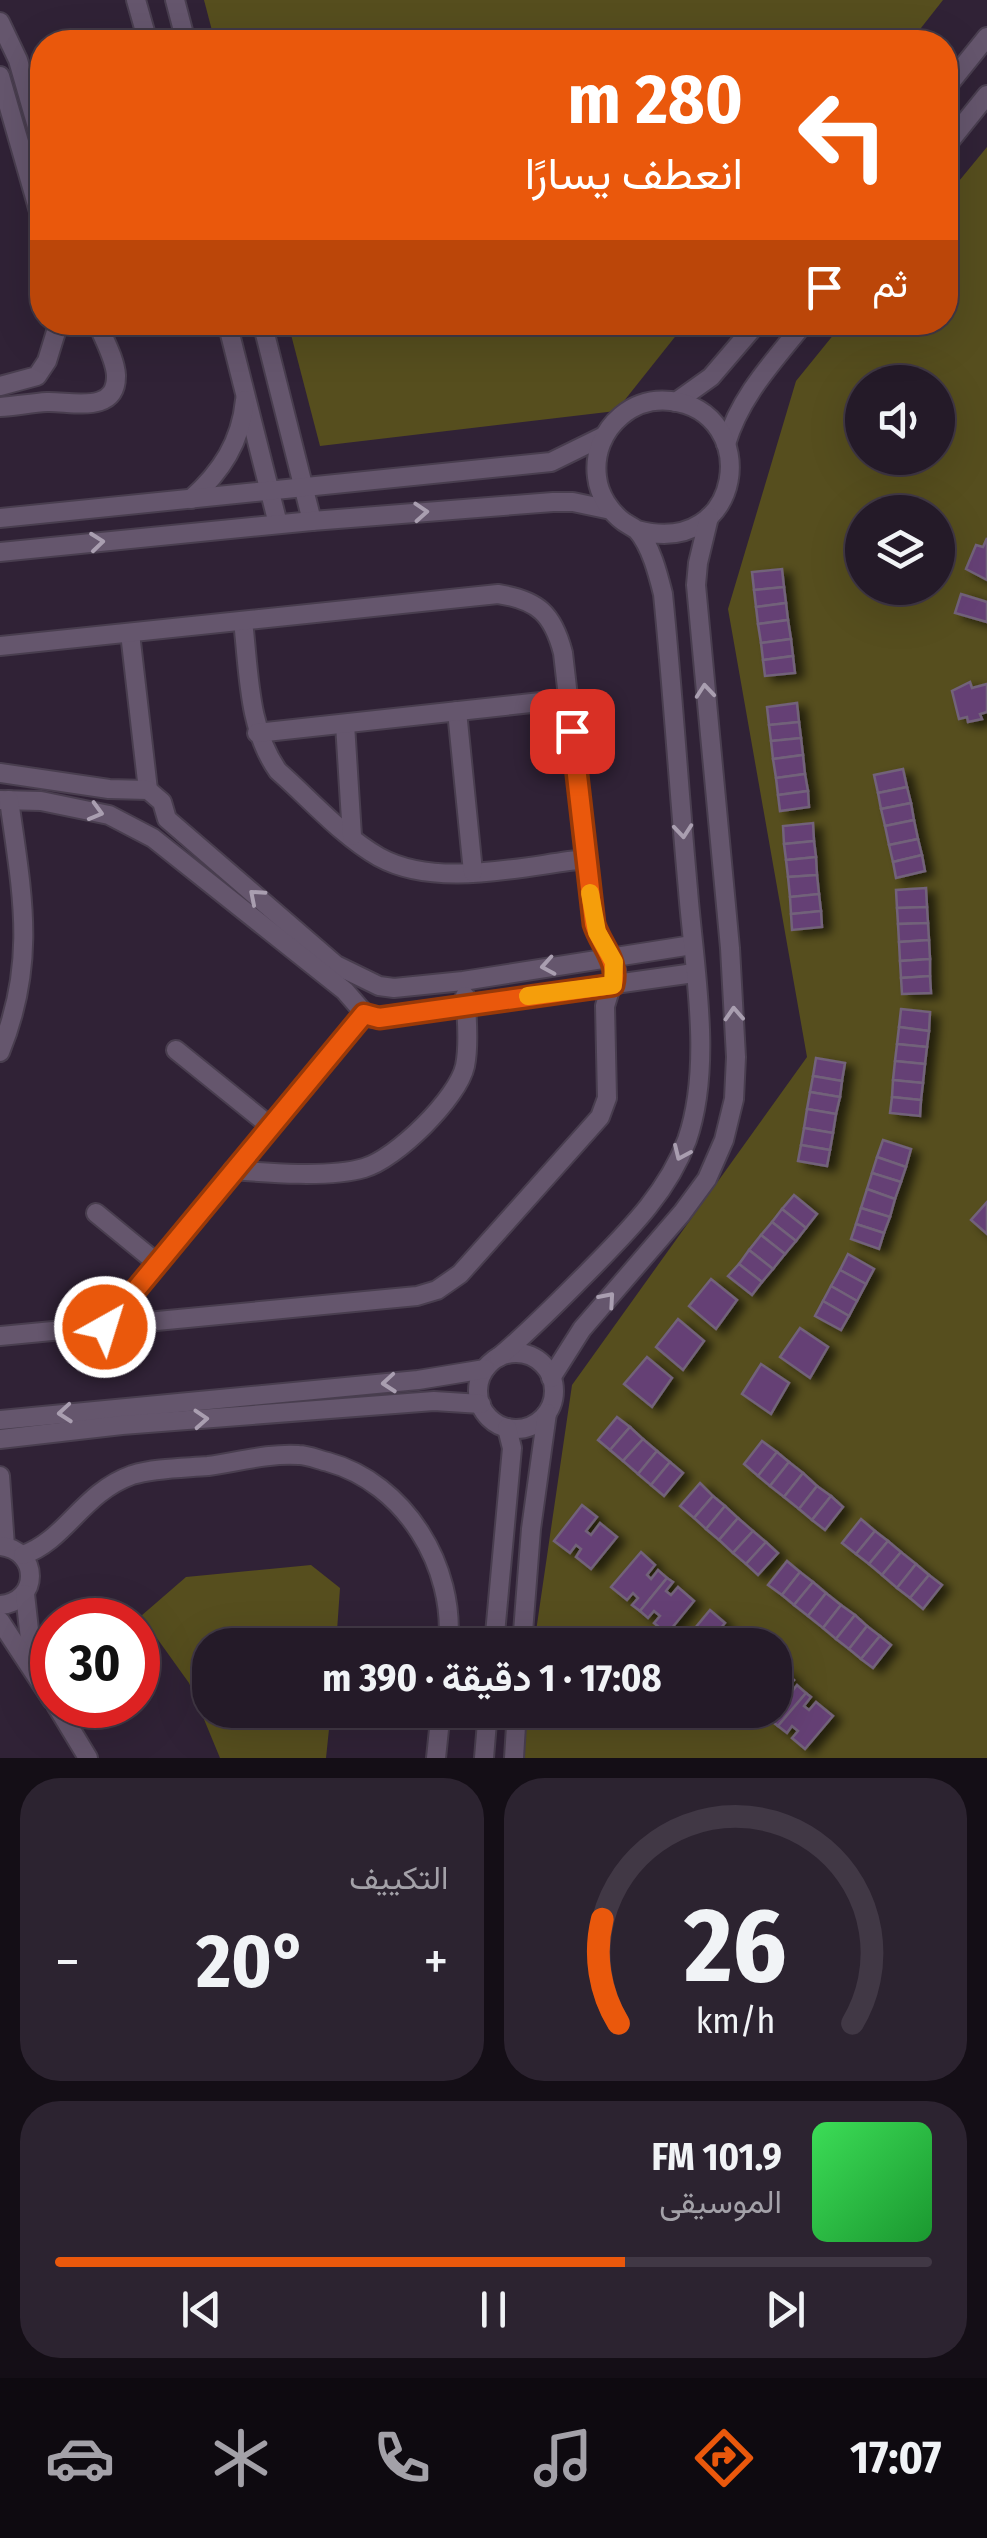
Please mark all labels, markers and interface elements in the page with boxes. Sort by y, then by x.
text: 280 m [567,58,743,142]
icon: left [778,70,908,200]
text: انعطف يسارًا [525,147,743,201]
icon: arrive [797,260,852,315]
text: ثم [872,261,908,307]
map controls [845,365,955,605]
button: sound [845,365,955,475]
button: layers [845,495,955,605]
one-way arrow [413,502,429,524]
one-way arrow [89,532,105,553]
one-way arrow [695,682,717,698]
pin [530,689,615,774]
icon: arrive [545,704,600,759]
one-way arrow [87,801,104,822]
one-way arrow [671,824,693,840]
one-way arrow [249,889,267,907]
one-way arrow [540,955,556,976]
one-way arrow [724,1006,745,1022]
one-way arrow [673,1143,693,1161]
position arrow [53,1275,157,1379]
one-way arrow [597,1292,615,1311]
one-way arrow [380,1371,396,1393]
one-way arrow [57,1402,73,1424]
one-way arrow [194,1409,210,1430]
speed limit sign: 30 [30,1598,160,1728]
text: 17:08 · 1 دقيقة · 390 m [322,1655,662,1701]
text: التكييف [349,1859,449,1897]
text: 26 [683,1884,787,2009]
text: 20° [196,1917,307,2007]
text: − [55,1929,80,1995]
text: + [423,1929,449,1995]
text: km/h [695,2000,775,2042]
text: 101.9 FM [651,2134,782,2180]
text: الموسيقى [659,2183,782,2221]
icon: previous [174,2282,229,2337]
icon: pause [466,2282,521,2337]
icon: next [758,2282,813,2337]
icon: car [45,2423,115,2493]
icon: climate [206,2423,276,2493]
icon: phone [367,2423,437,2493]
icon: music [528,2423,598,2493]
icon: directions [689,2423,759,2493]
text: 17:07 [850,2431,942,2485]

